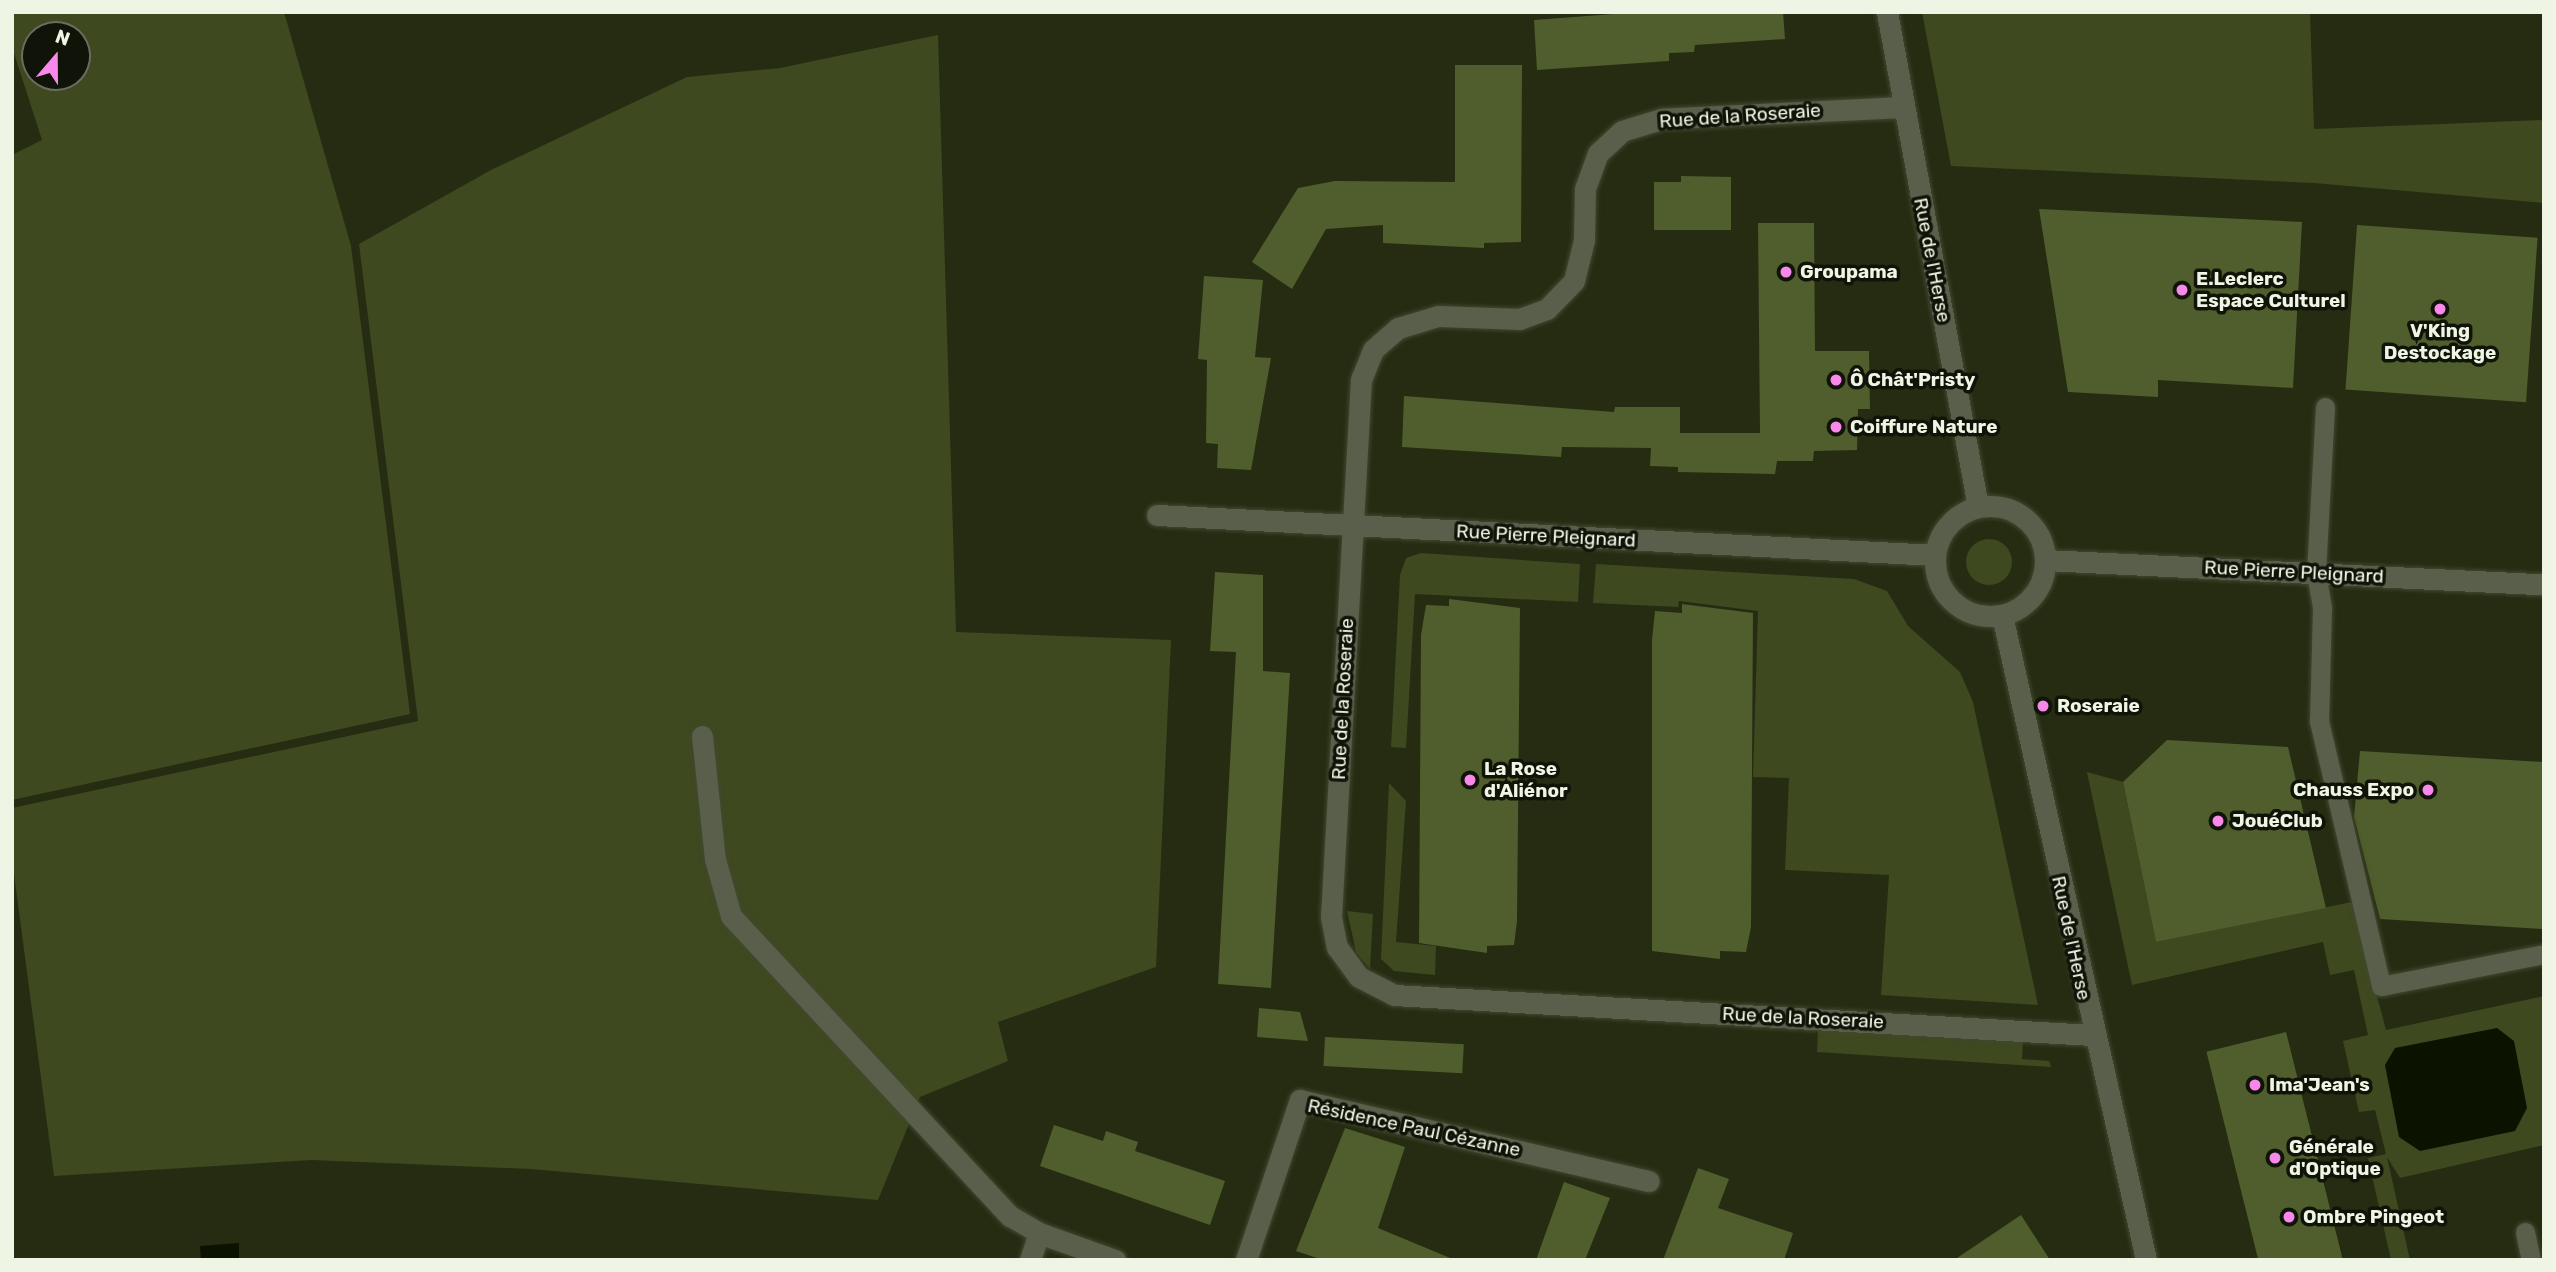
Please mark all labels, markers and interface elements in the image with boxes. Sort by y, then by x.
north arrow [21,21,91,91]
text: N [52,25,73,51]
street label: Rue de la Roseraie [1658,99,1822,133]
street label: Rue de l'Herse [1909,196,1955,324]
place label: Groupama [1800,261,1898,283]
marker: Groupama [1778,264,1794,280]
place label: E.Leclerc Espace Culturel [2196,268,2346,312]
marker: E.Leclerc Espace Culturel [2174,282,2190,298]
marker: V'King Destockage [2432,301,2448,317]
place label: V'King Destockage [2384,320,2496,364]
place label: Ô Chât'Pristy [1850,369,1975,391]
marker: Ô Chât'Pristy [1828,372,1844,388]
place label: Coiffure Nature [1850,416,1997,438]
marker: Coiffure Nature [1828,419,1844,435]
street label: Rue Pierre Pleignard [1456,520,1636,552]
street label: Rue Pierre Pleignard [2204,556,2384,588]
street label: Rue de la Roseraie [1327,618,1359,780]
place label: Roseraie [2057,695,2140,717]
marker: Roseraie [2035,698,2051,714]
place label: La Rose d'Aliénor [1484,758,1568,802]
marker: La Rose d'Aliénor [1462,772,1478,788]
place label: Chauss Expo [2293,779,2414,801]
marker: Chauss Expo [2420,782,2436,798]
place label: JouéClub [2232,810,2323,832]
marker: JouéClub [2210,813,2226,829]
street label: Rue de l'Herse [2047,874,2095,1002]
street label: Rue de la Roseraie [1722,1002,1884,1034]
place label: Ima'Jean's [2269,1074,2370,1096]
marker: Ima'Jean's [2247,1077,2263,1093]
street label: Résidence Paul Cézanne [1306,1094,1522,1162]
place label: Générale d'Optique [2289,1136,2381,1180]
marker: Générale d'Optique [2267,1150,2283,1166]
place label: Ombre Pingeot [2303,1206,2444,1228]
marker: Ombre Pingeot [2281,1209,2297,1225]

